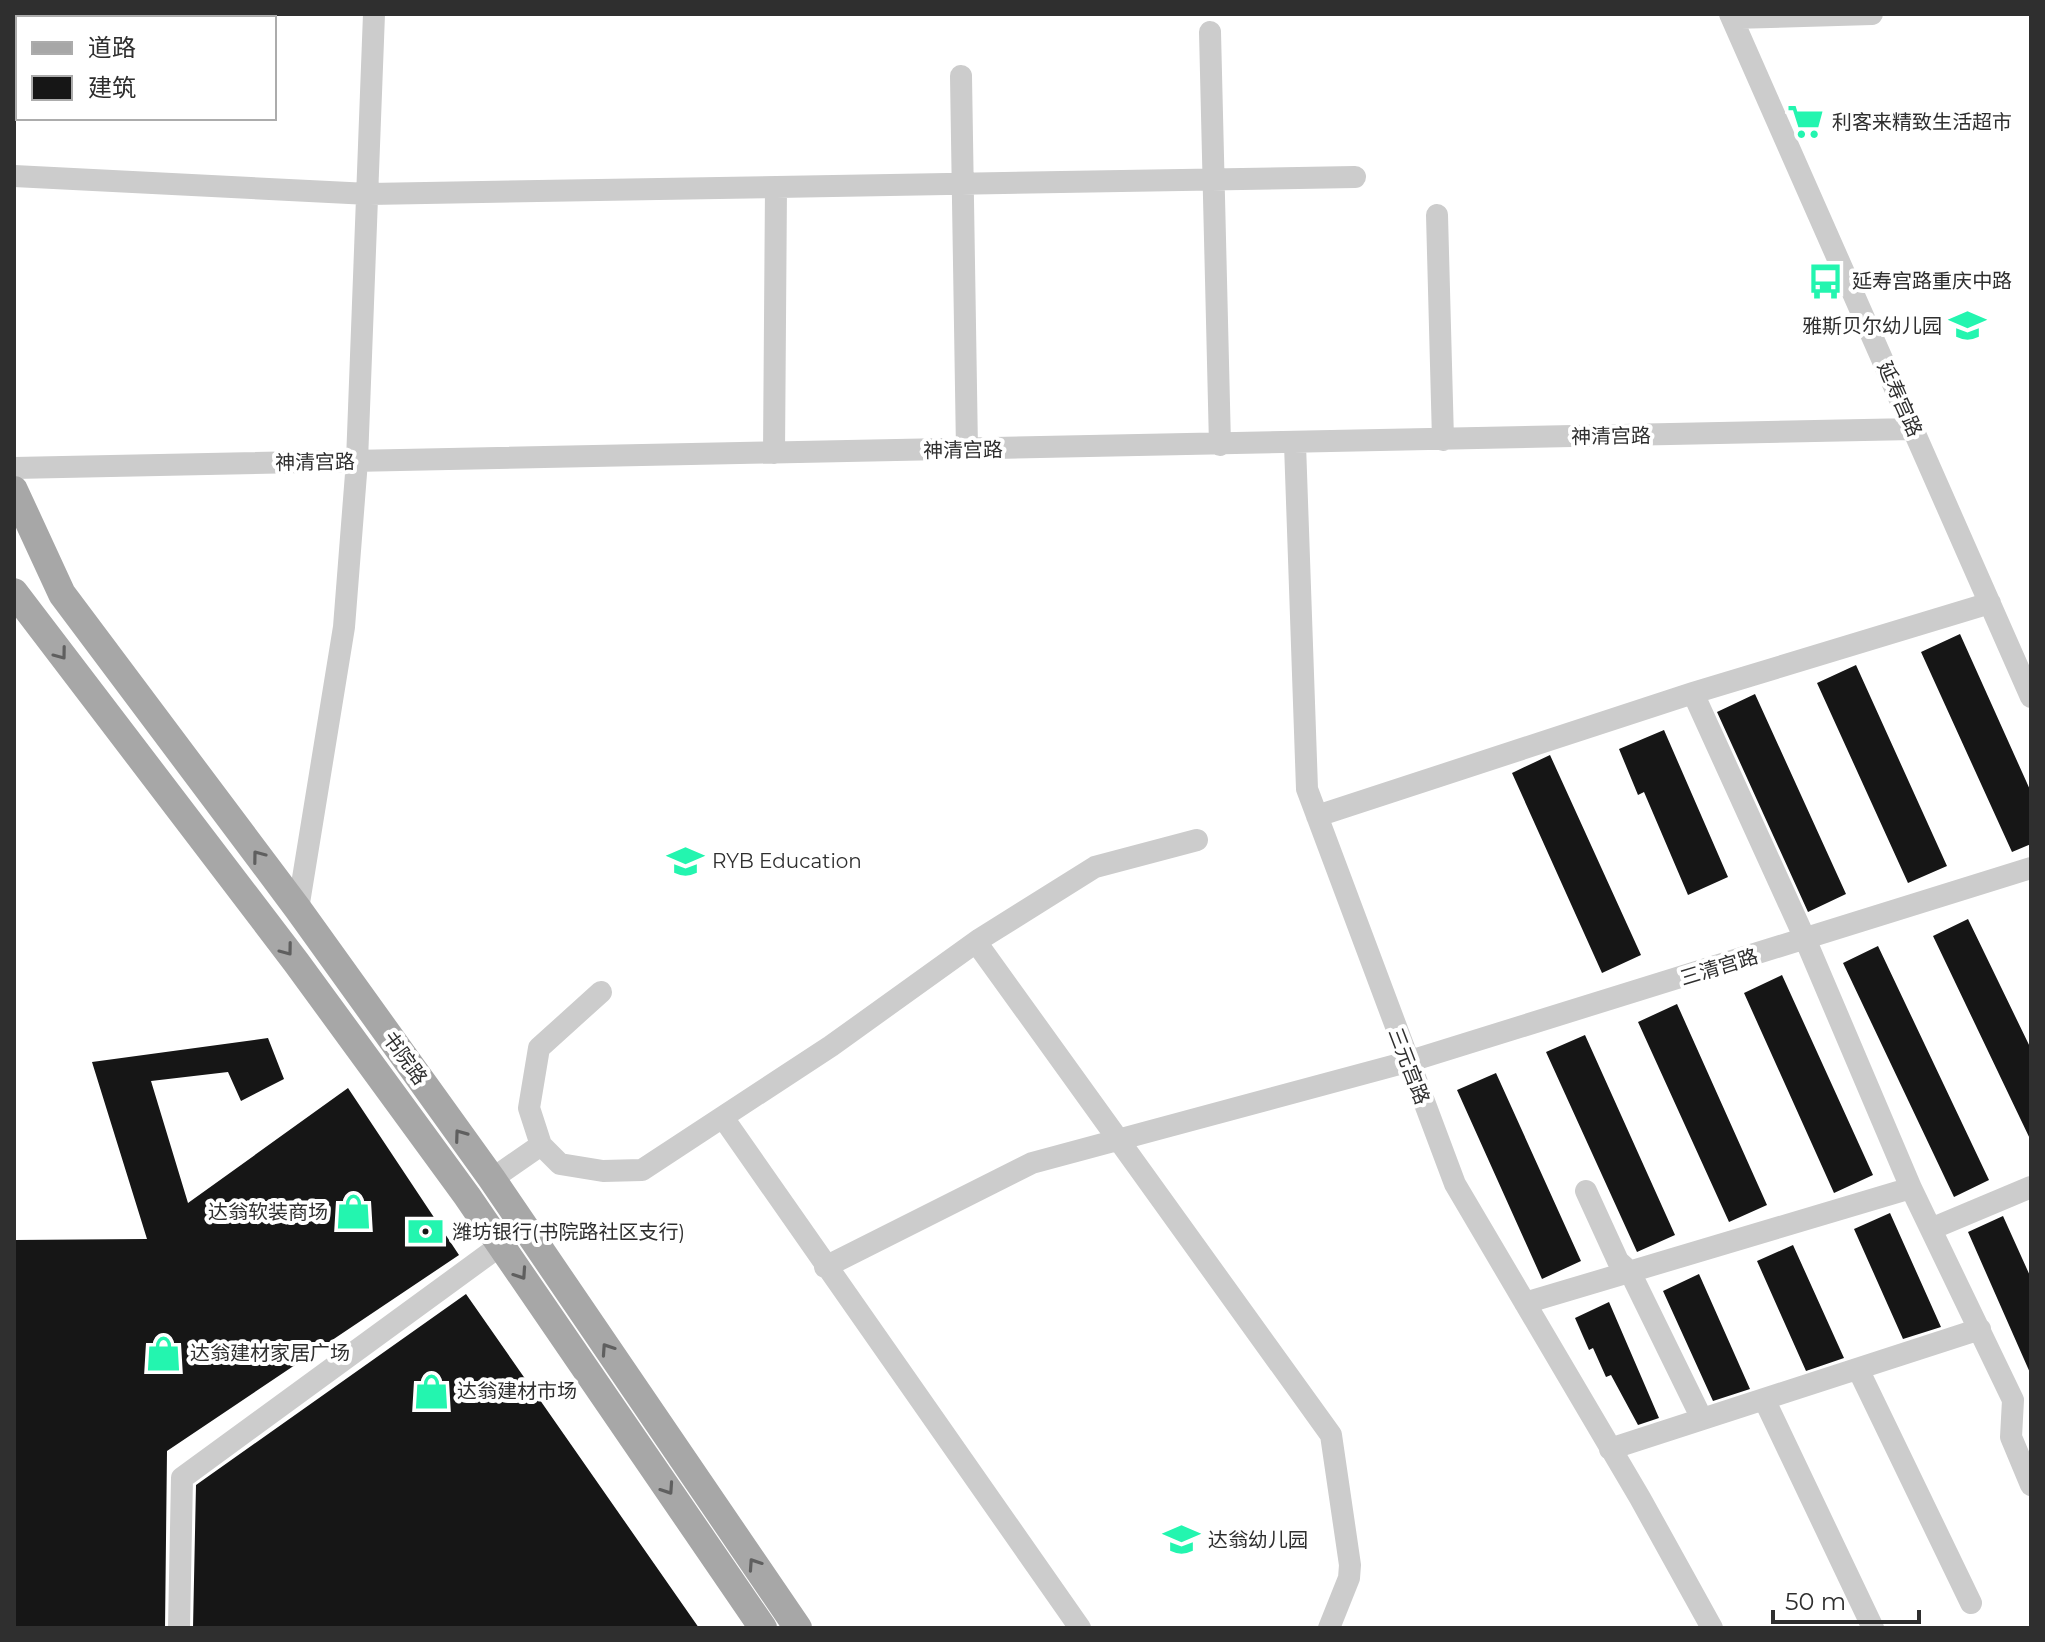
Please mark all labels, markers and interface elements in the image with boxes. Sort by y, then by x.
legend [16,16,276,120]
text: 道路 [88,33,136,62]
text: 建筑 [88,73,136,102]
supermarket icon: 利客来精致生活超市 [1787,103,1825,141]
place label: 利客来精致生活超市 [1832,110,2012,134]
bus stop icon: 延寿宫路重庆中路 [1807,262,1845,300]
place label: 延寿宫路重庆中路 [1852,269,2012,293]
school or university icon: 雅斯贝尔幼儿园 [1949,307,1987,345]
place label: 雅斯贝尔幼儿园 [1802,314,1942,338]
street label: 延寿宫路 [1873,358,1927,440]
street label: 神清宫路 [1571,423,1651,449]
street label: 神清宫路 [923,437,1003,463]
street label: 神清宫路 [275,449,355,475]
one-way arrow [52,645,66,660]
school or university icon: RYB Education [667,842,705,880]
place label: RYB Education [712,849,862,873]
one-way arrow [254,850,268,865]
one-way arrow [277,941,291,956]
street label: 三清宫路 [1677,944,1761,990]
street label: 三元宫路 [1383,1024,1435,1108]
street label: 书院路 [378,1027,432,1089]
one-way arrow [455,1129,470,1143]
shop icon: 达翁软装商场 [335,1193,373,1231]
place label: 达翁软装商场 [208,1200,328,1224]
bank icon: 潍坊银行(书院路社区支行) [407,1213,445,1251]
place label: 潍坊银行(书院路社区支行) [452,1220,685,1244]
one-way arrow [511,1266,526,1280]
shop icon: 达翁建材家居广场 [145,1334,183,1372]
place label: 达翁建材家居广场 [190,1341,350,1365]
one-way arrow [602,1343,617,1357]
shop icon: 达翁建材市场 [412,1372,450,1410]
place label: 达翁建材市场 [457,1379,577,1403]
one-way arrow [658,1480,673,1494]
school or university icon: 达翁幼儿园 [1163,1521,1201,1559]
place label: 达翁幼儿园 [1208,1528,1308,1552]
one-way arrow [749,1558,764,1572]
scale bar [1773,1574,1919,1624]
text: 50 m [1785,1587,1846,1616]

